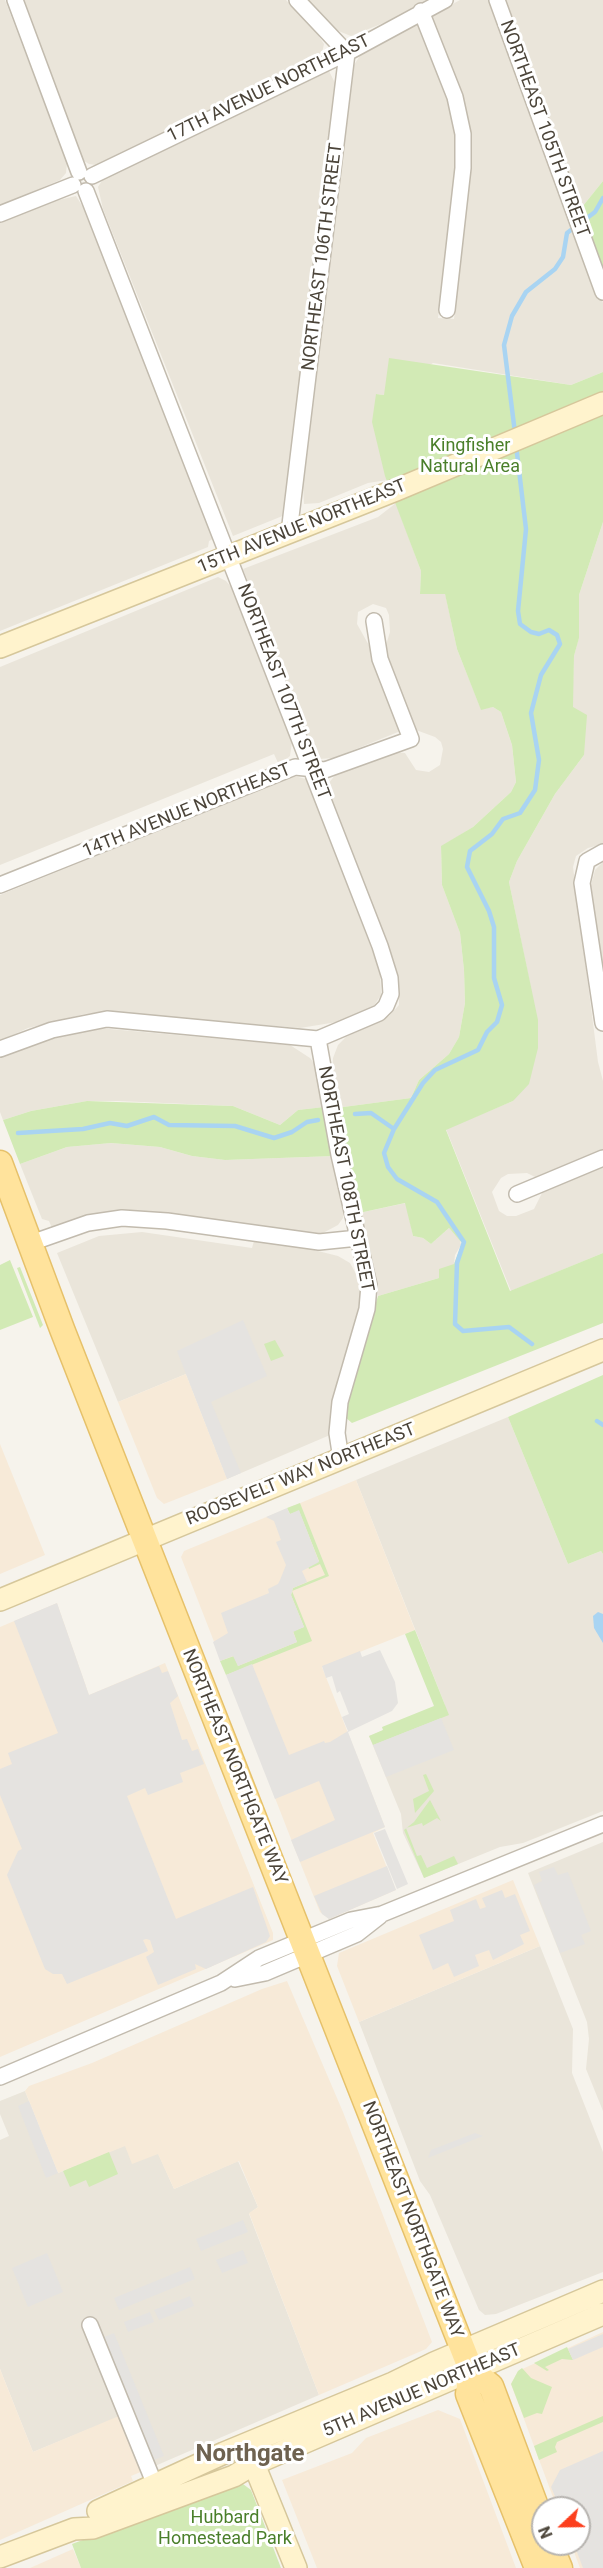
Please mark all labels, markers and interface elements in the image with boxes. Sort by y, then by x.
street label: NORTHEAST 105TH STREET [495,18,593,240]
street label: 17TH AVENUE NORTHEAST [164,30,374,148]
street label: NORTHEAST 106TH STREET [298,142,348,372]
park label: Kingfisher Natural Area [420,435,520,478]
street label: 15TH AVENUE NORTHEAST [195,475,409,579]
street label: NORTHEAST 107TH STREET [232,581,334,803]
street label: 14TH AVENUE NORTHEAST [80,759,294,863]
street label: NORTHEAST 108TH STREET [313,1064,377,1294]
street label: ROOSEVELT WAY NORTHEAST [183,1419,419,1531]
street label: NORTHEAST NORTHGATE WAY [177,1646,291,1888]
street label: NORTHEAST NORTHGATE WAY [357,2099,467,2341]
street label: 5TH AVENUE NORTHEAST [320,2340,524,2442]
district label: Northgate [195,2441,305,2469]
north arrow [531,2496,591,2556]
park label: Hubbard Homestead Park [158,2507,292,2550]
text: N [535,2523,557,2541]

